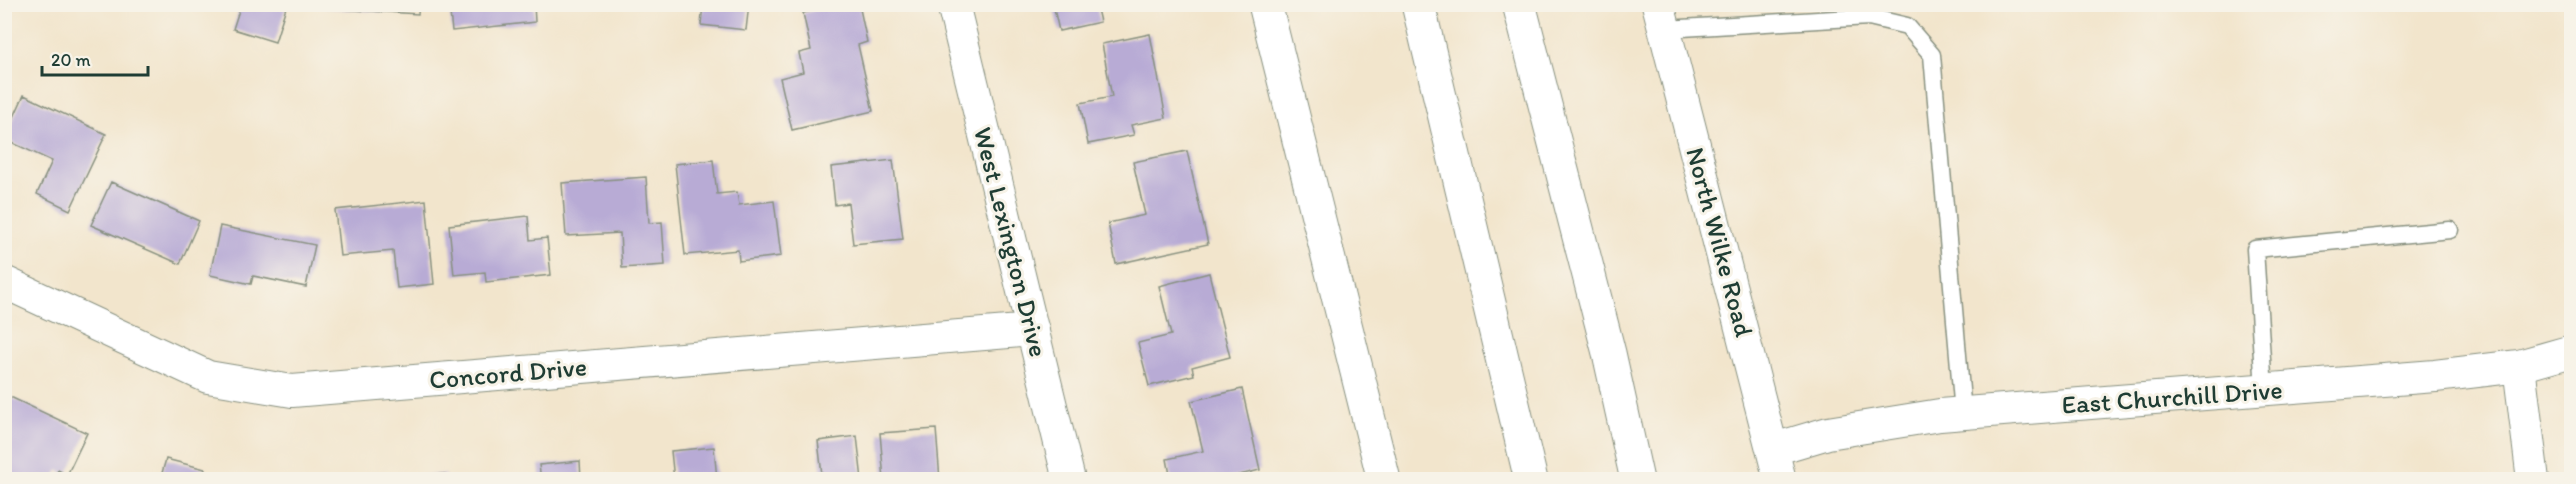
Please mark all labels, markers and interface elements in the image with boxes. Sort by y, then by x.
scale bar [42,39,148,77]
text: 20 m [51,49,91,71]
street label: West Lexington Drive [967,124,1055,360]
street label: North Wilke Road [1679,144,1761,340]
street label: Concord Drive [428,350,588,396]
street label: East Churchill Drive [2060,373,2284,421]

